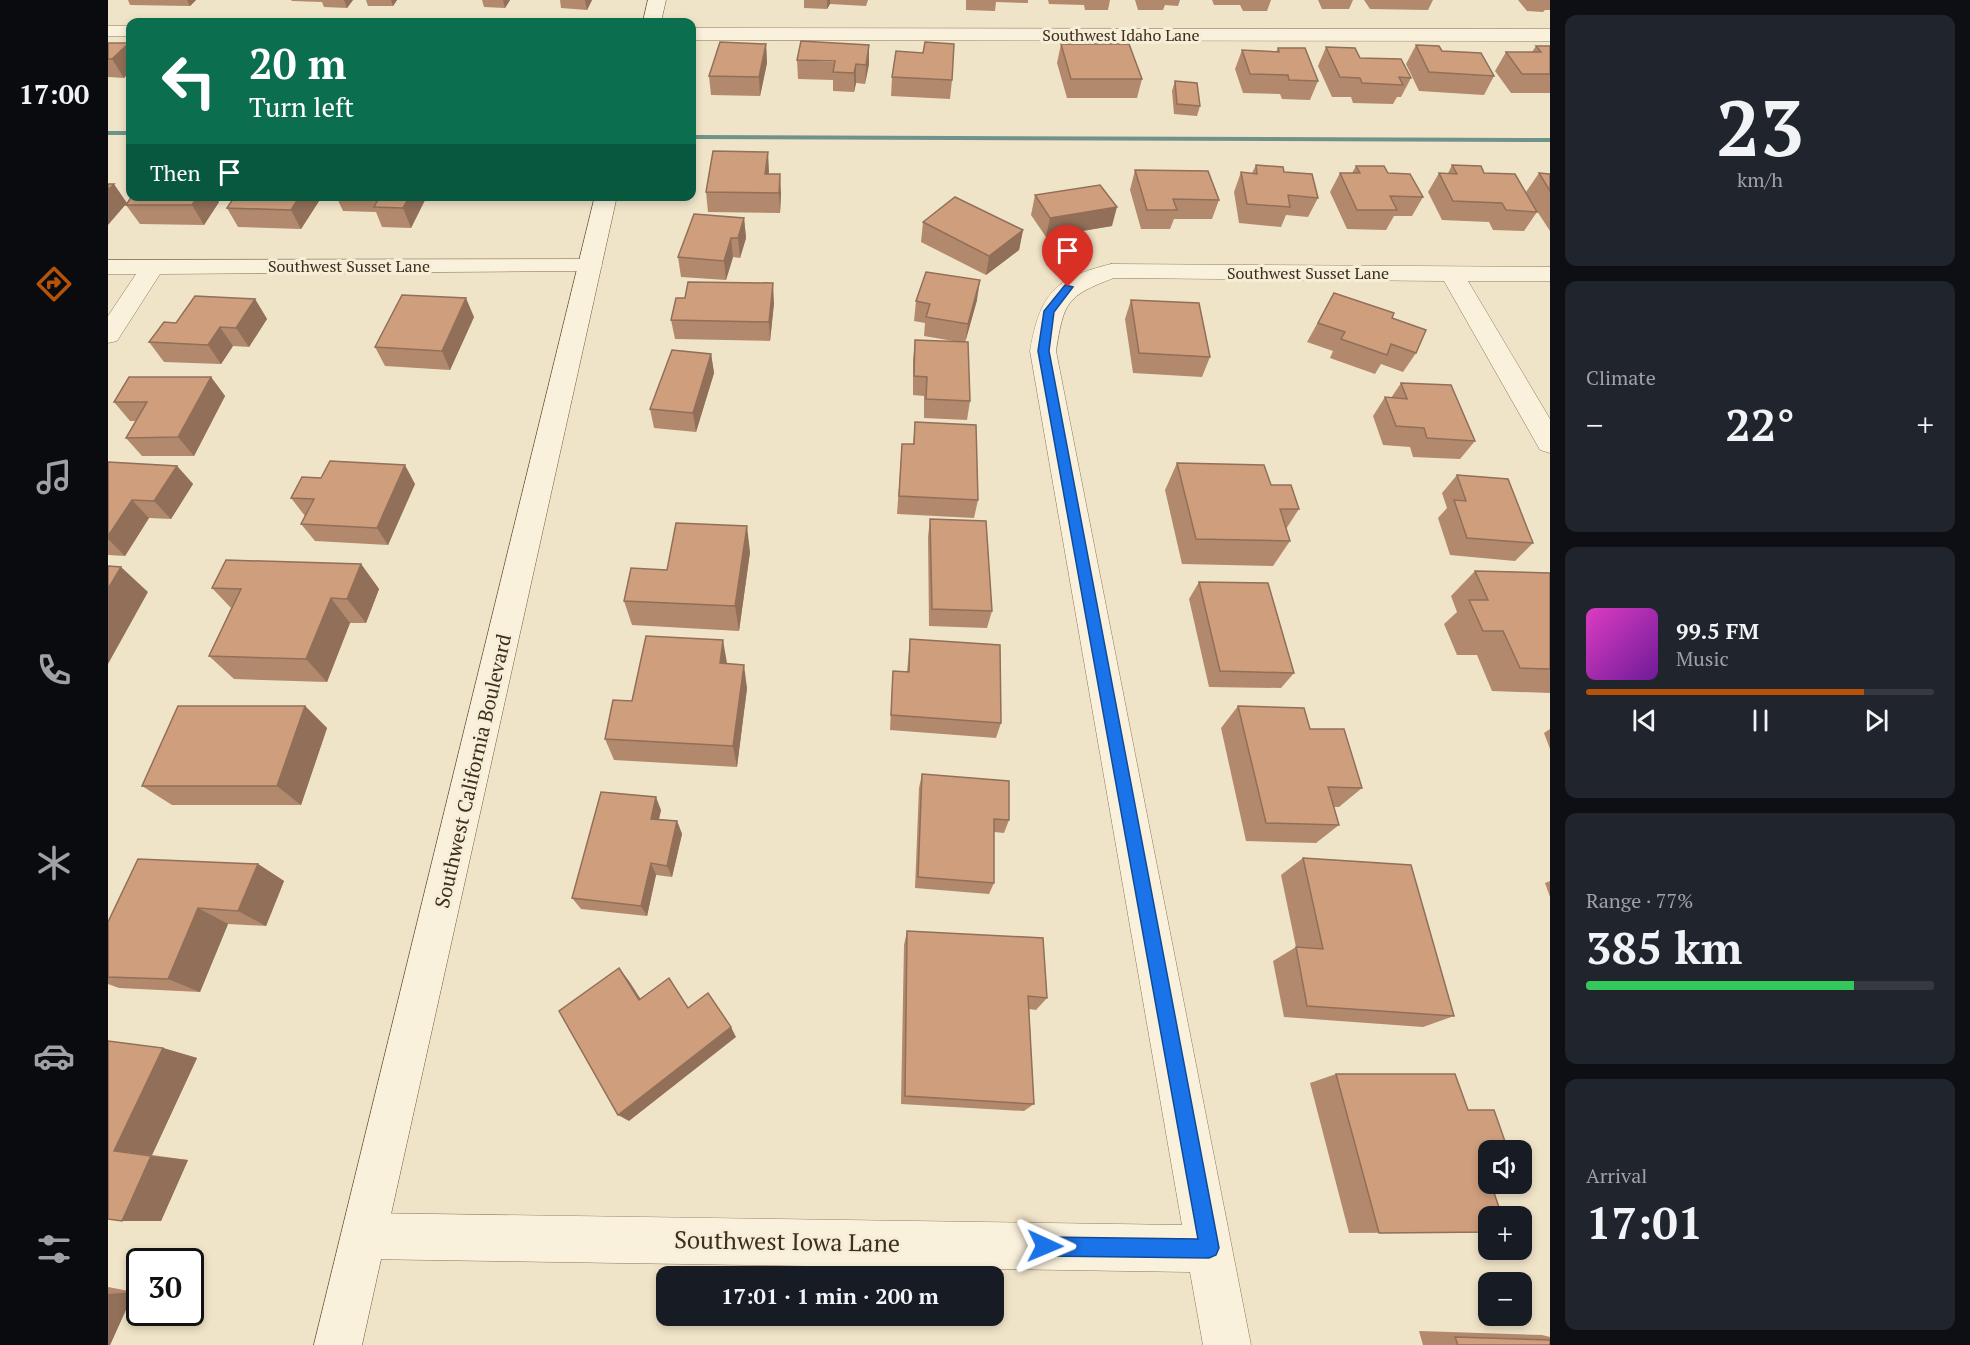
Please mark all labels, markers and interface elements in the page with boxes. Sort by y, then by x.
street label: Southwest Idaho Lane [1042,24,1200,46]
text: 20 m [249,35,347,91]
icon: left [150,42,228,120]
text: 23 [1716,75,1804,178]
text: 17:00 [19,76,89,112]
text: Turn left [249,89,354,125]
icon: arrive [213,156,246,189]
text: Then [150,158,201,187]
text: km/h [1737,166,1783,193]
pin [1042,225,1093,287]
icon: arrive [1051,234,1084,267]
street label: Southwest Susset Lane [268,255,430,277]
street label: Southwest Susset Lane [1227,262,1389,284]
icon: directions [33,263,75,305]
text: Climate [1586,364,1656,391]
text: 22° [1725,394,1795,454]
text: − [1586,403,1604,446]
text: + [1916,403,1934,446]
icon: music [33,456,75,498]
text: 99.5 FM [1676,616,1759,645]
street label: Southwest California Boulevard [428,631,517,911]
text: Music [1676,645,1729,672]
icon: phone [33,649,75,691]
icon: previous [1628,704,1661,737]
icon: pause [1744,704,1777,737]
icon: next [1860,704,1893,737]
icon: climate [33,842,75,884]
text: Range · 77% [1586,887,1693,914]
text: 385 km [1586,917,1742,977]
icon: car [33,1035,75,1077]
map controls [1478,1140,1532,1326]
button: sound [1478,1140,1532,1194]
text: Arrival [1586,1162,1647,1189]
text: 17:01 [1586,1192,1703,1252]
button: + [1478,1206,1532,1260]
position arrow [1013,1214,1077,1278]
street label: Southwest Iowa Lane [674,1223,900,1259]
icon: filters [33,1228,75,1270]
speed limit sign: 30 [126,1248,204,1326]
button: − [1478,1272,1532,1326]
text: 17:01 · 1 min · 200 m [721,1281,939,1310]

